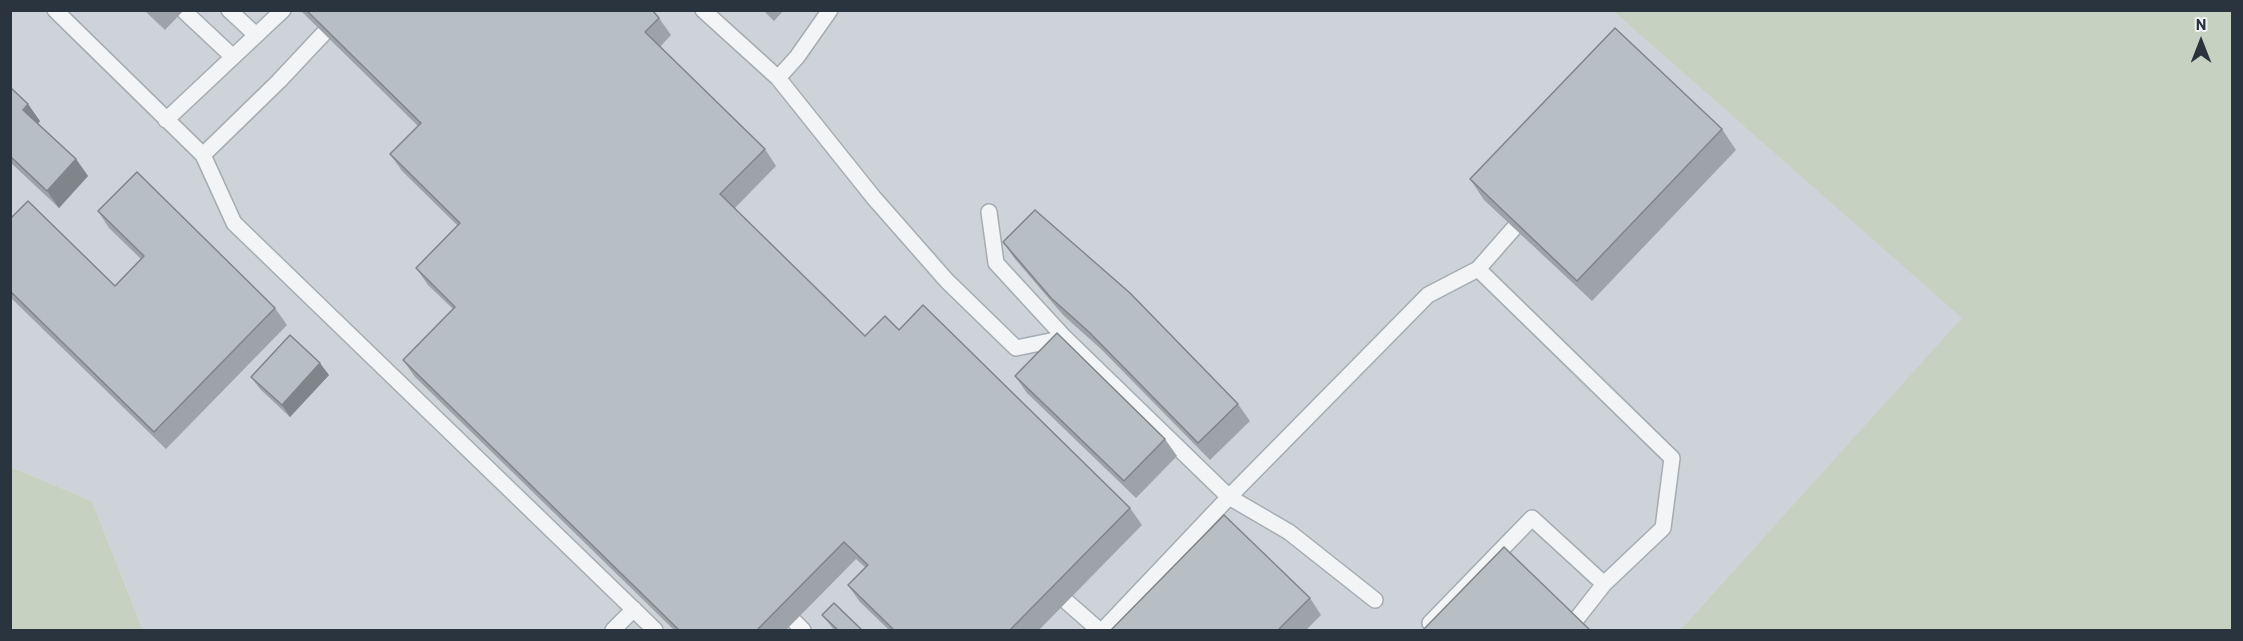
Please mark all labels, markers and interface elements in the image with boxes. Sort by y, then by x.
north arrow [2171,12,2231,72]
text: N [2196,14,2206,33]

